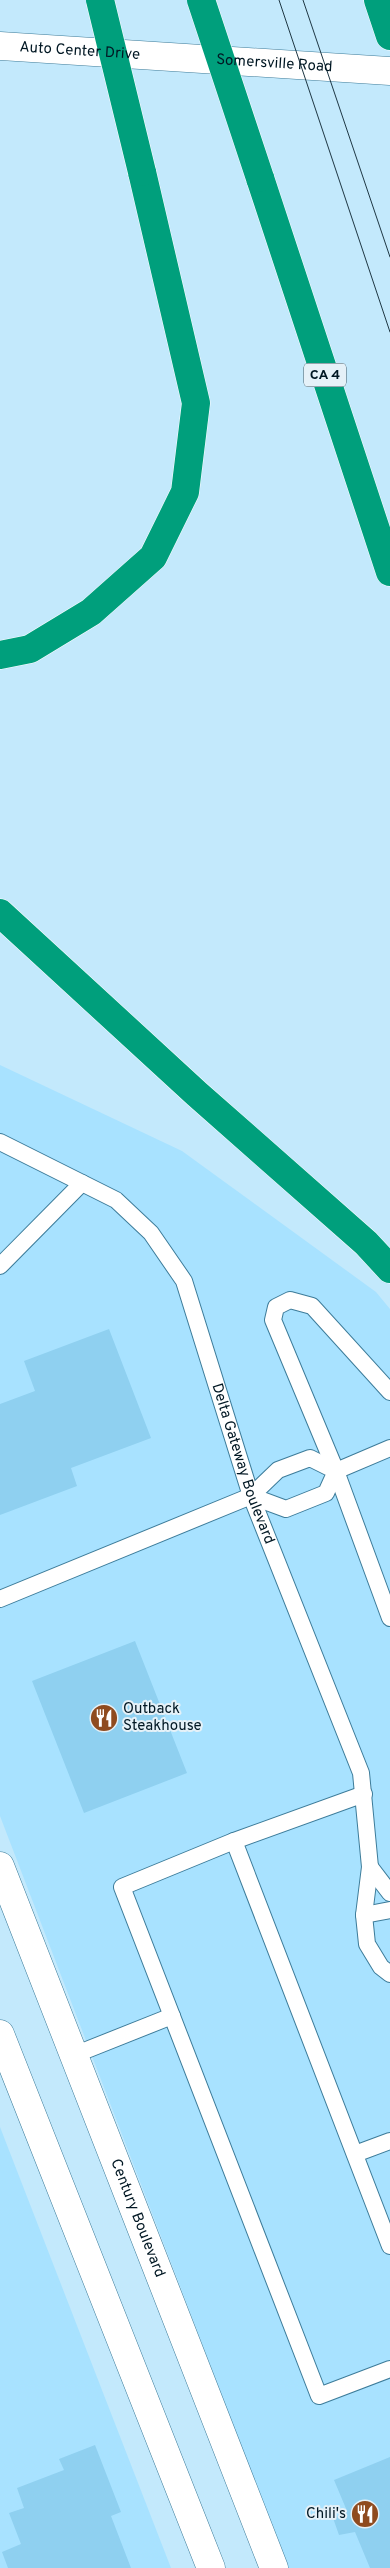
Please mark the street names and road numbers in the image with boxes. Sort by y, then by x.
street label: Auto Center Drive [19,38,141,64]
street label: Somersville Road [216,50,333,77]
road number: CA 4 [304,364,346,386]
street label: Delta Gateway Boulevard [207,1381,279,1547]
street label: Century Boulevard [106,2156,169,2280]

